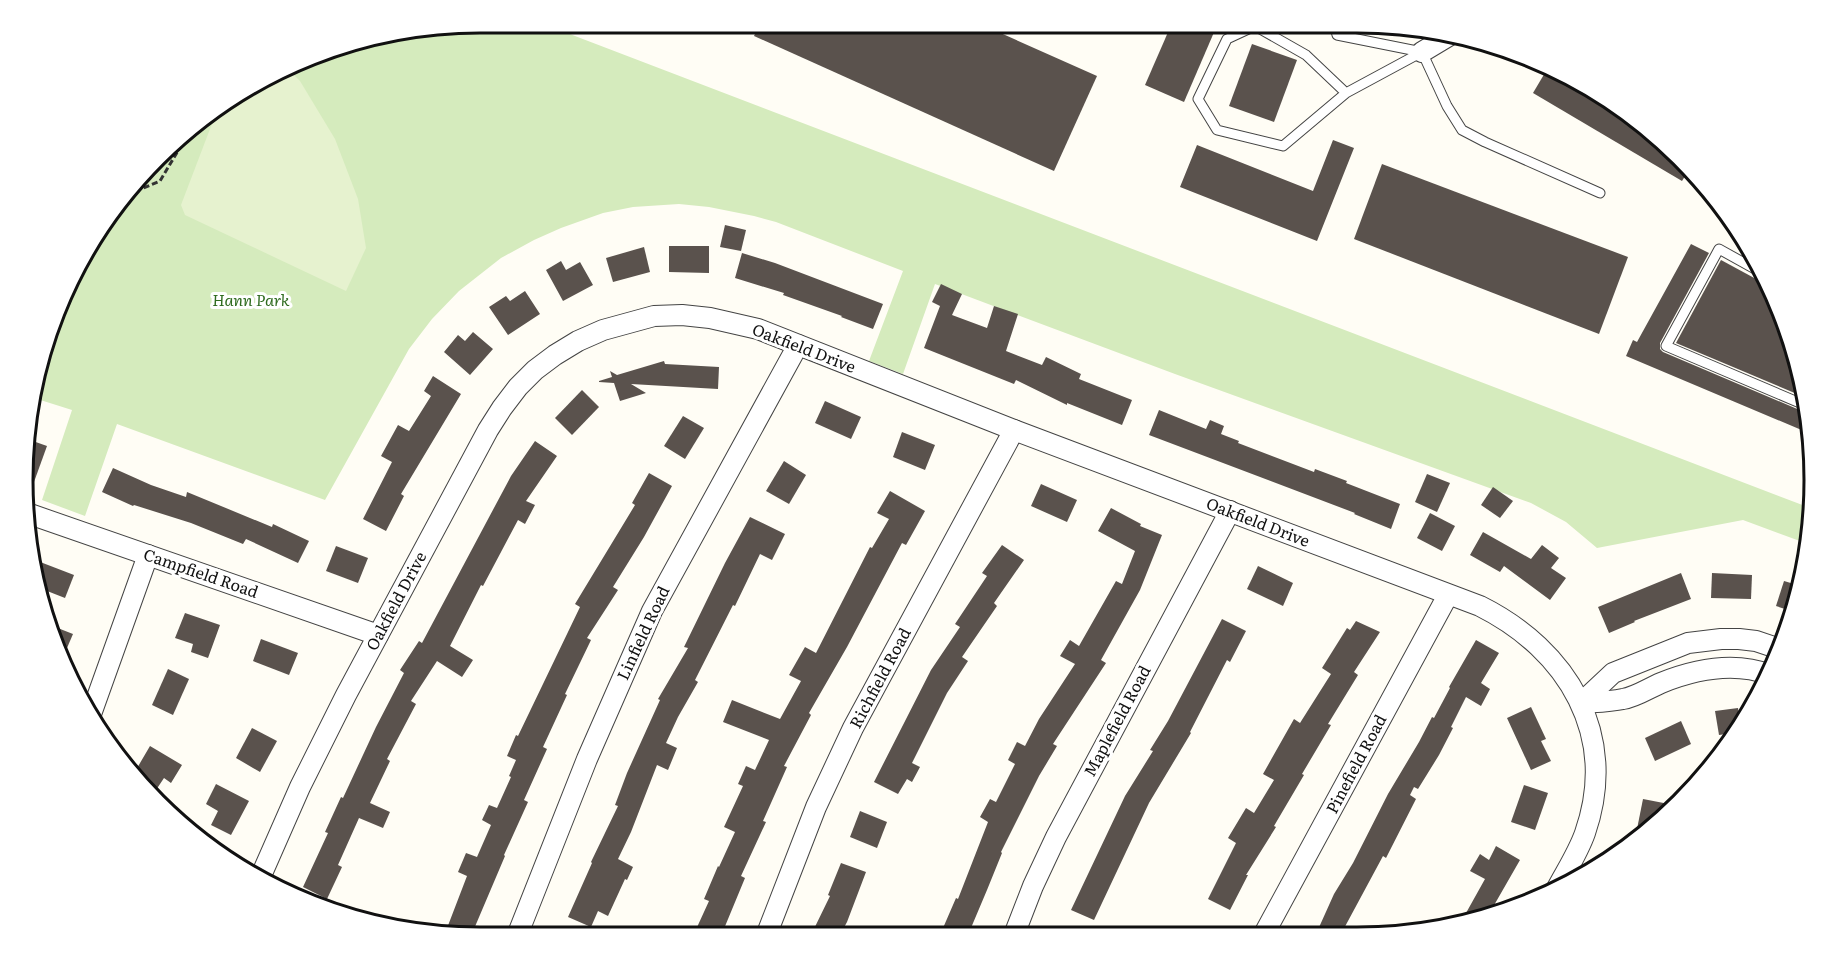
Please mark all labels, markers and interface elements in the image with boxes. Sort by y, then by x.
park label: Hann Park [212,287,290,311]
street label: Oakfield Drive [749,316,860,378]
street label: Oakfield Drive [1203,490,1314,552]
street label: Campfield Road [141,541,262,603]
street label: Oakfield Drive [359,547,431,654]
street label: Linfield Road [610,581,674,684]
street label: Richfield Road [843,623,916,732]
street label: Maplefield Road [1077,661,1156,780]
street label: Pinefield Road [1319,710,1391,817]

